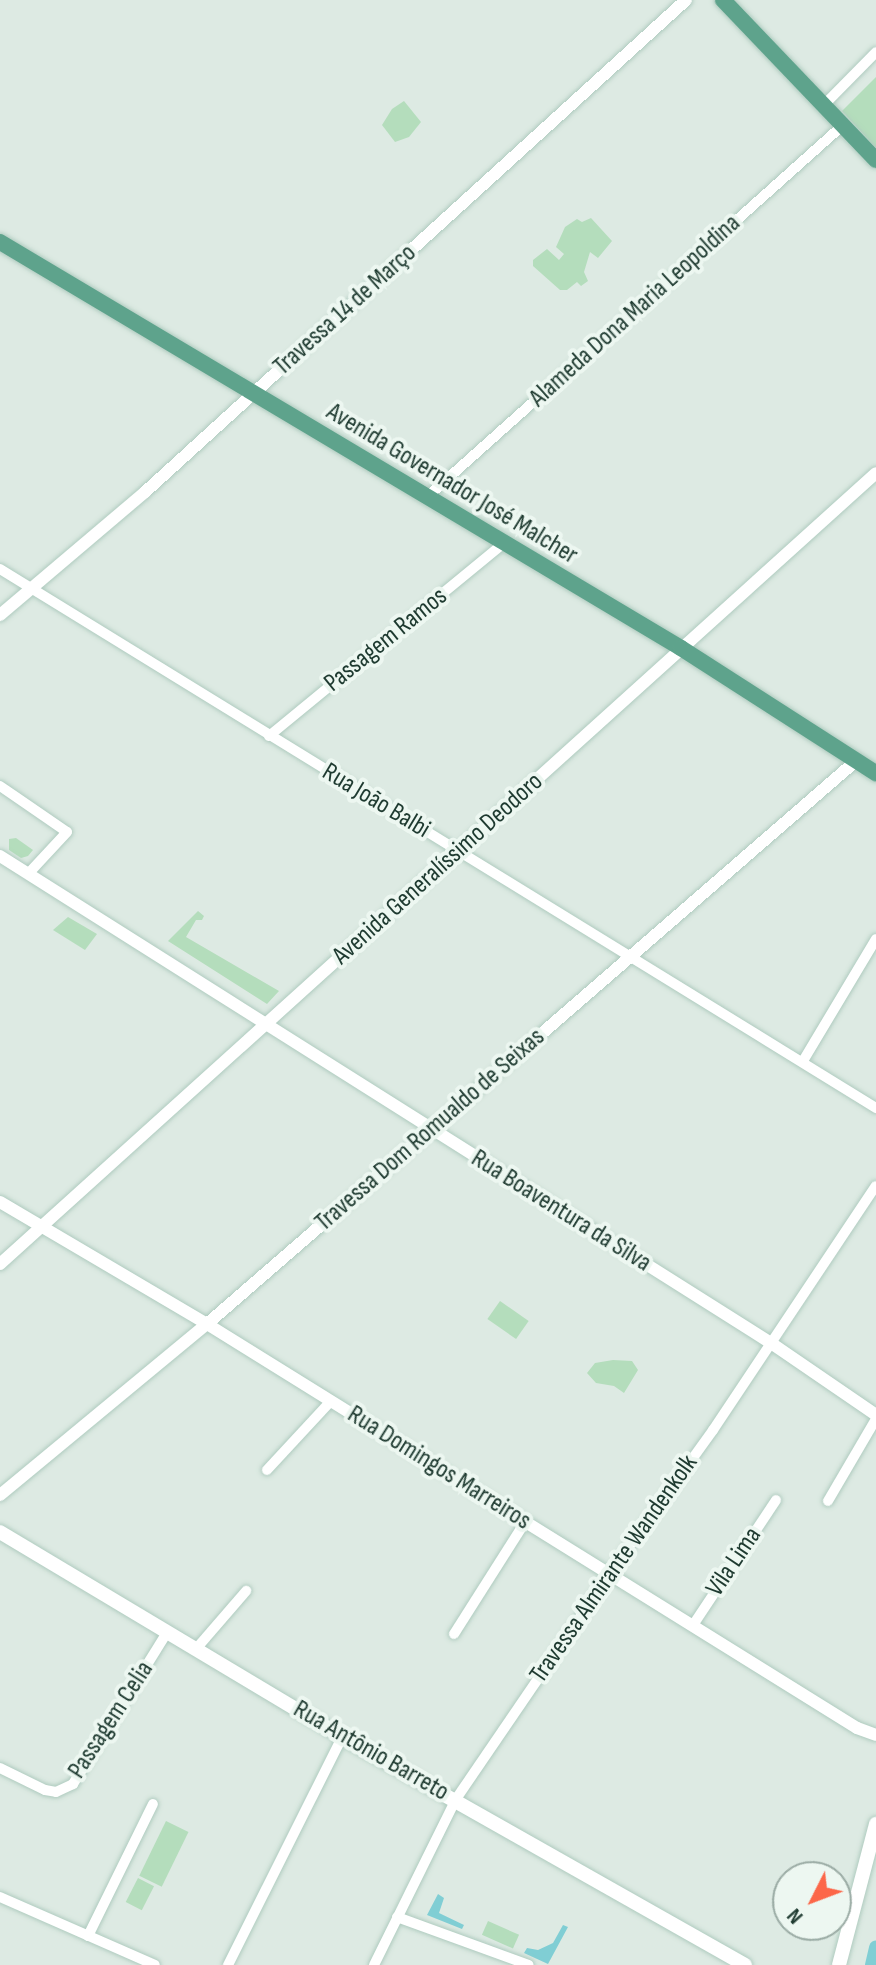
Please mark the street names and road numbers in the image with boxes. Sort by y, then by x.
street label: Alameda Dona Maria Leopoldina [523,208,747,414]
street label: Travessa 14 de Março [267,238,423,382]
street label: Avenida Governador José Malcher [321,397,583,571]
street label: Passagem Ramos [318,581,454,699]
street label: Rua João Balbi [316,757,436,845]
street label: Avenida Generalíssimo Deodoro [326,766,550,972]
street label: Travessa Dom Romualdo de Seixas [309,1022,551,1238]
street label: Rua Boaventura da Silva [465,1143,657,1279]
street label: Rua Domingos Marreiros [342,1399,536,1537]
street label: Travessa Almirante Wandenkolk [523,1449,705,1689]
street label: Vila Lima [700,1521,768,1603]
street label: Passagem Celia [62,1656,160,1784]
street label: Rua Antônio Barreto [288,1694,454,1808]

